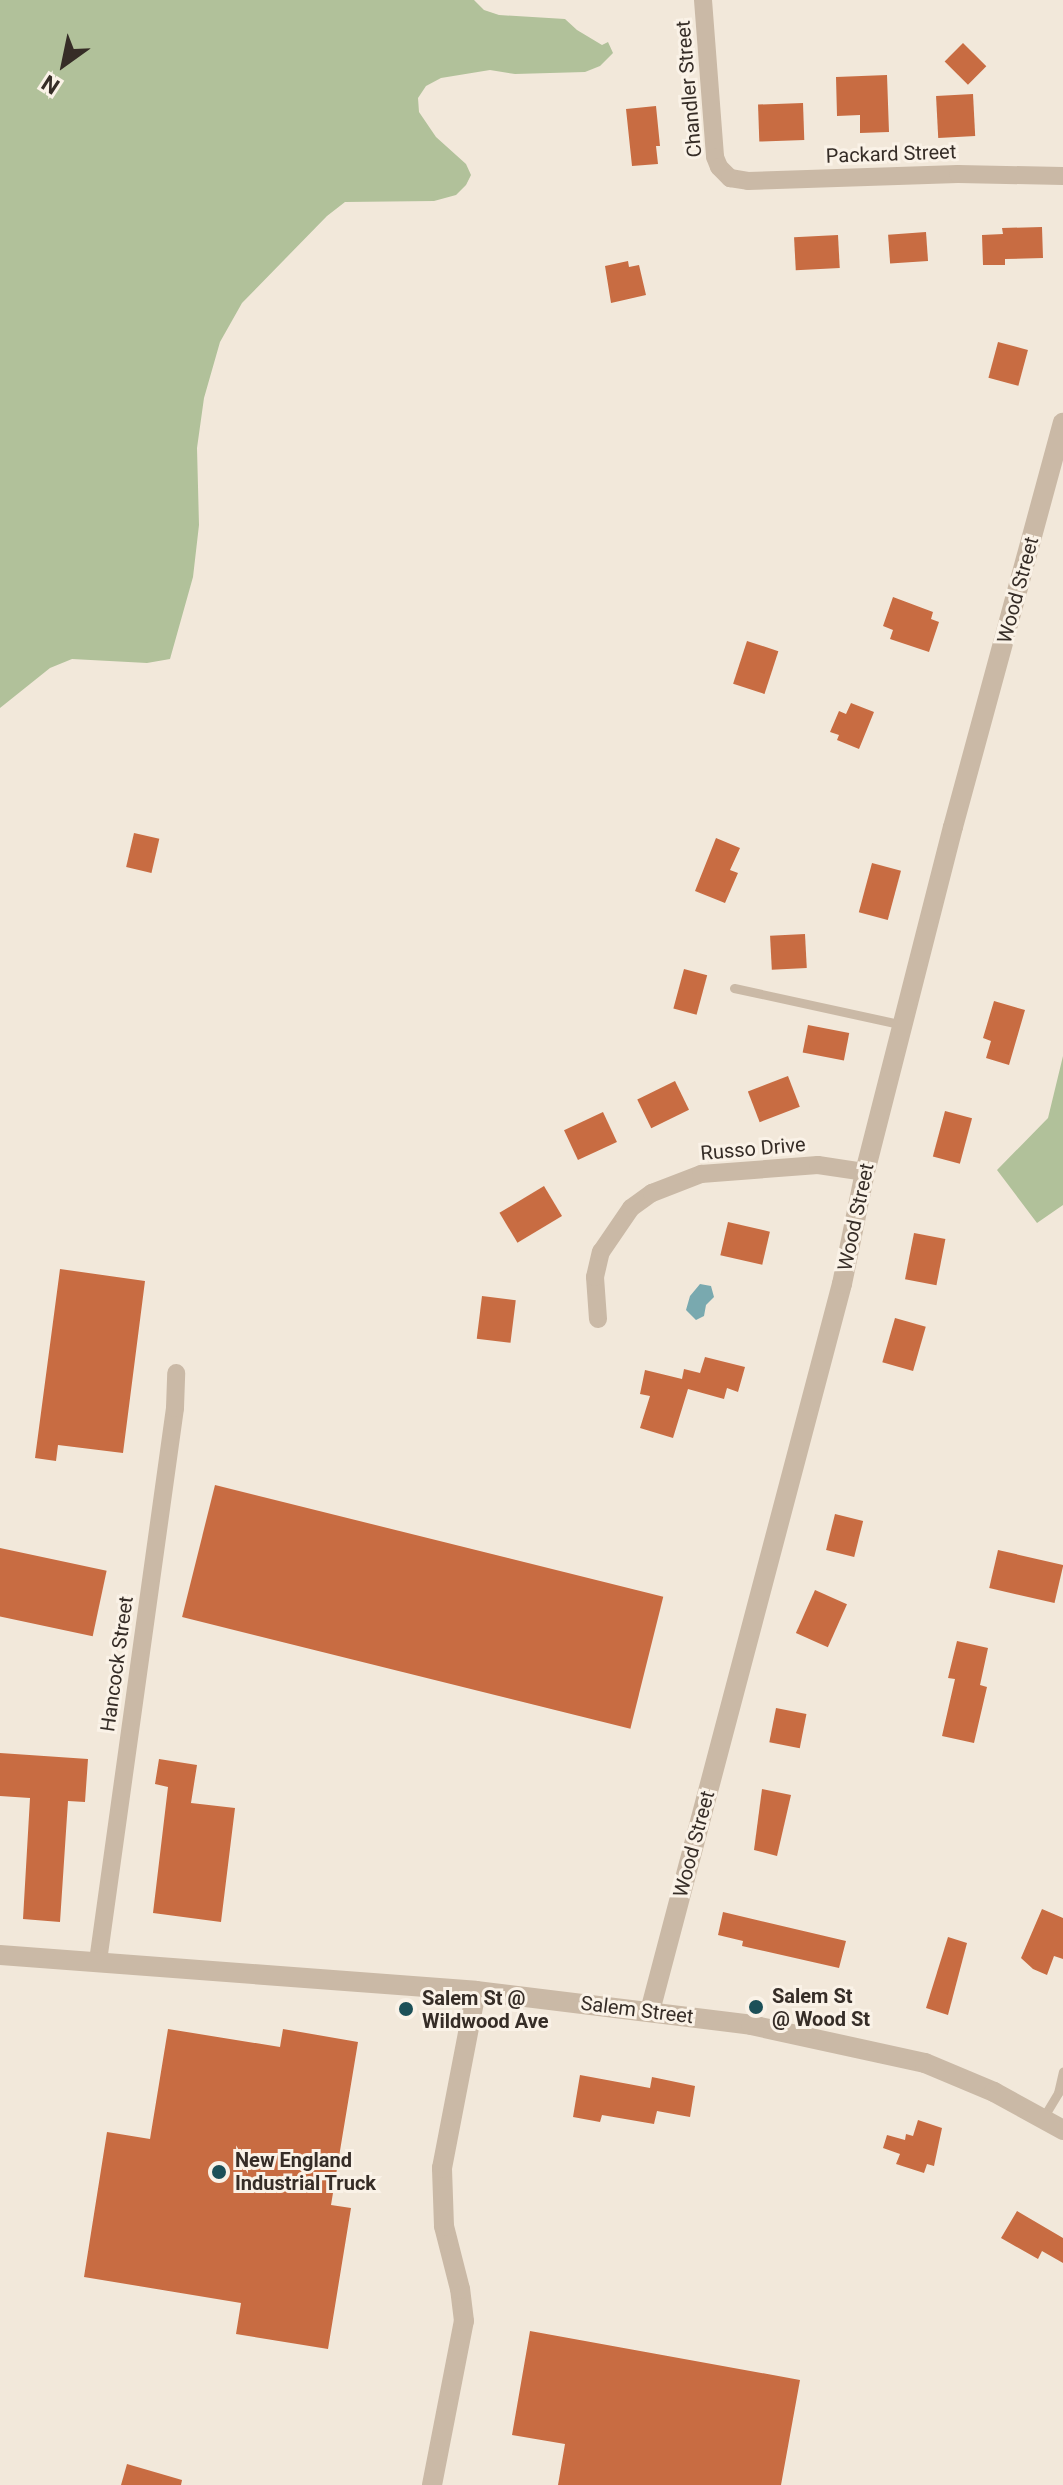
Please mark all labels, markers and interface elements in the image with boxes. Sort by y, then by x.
street label: Chandler Street [671,20,707,158]
north arrow [24,24,104,104]
text: N [37,70,64,99]
street label: Packard Street [825,140,957,168]
street label: Wood Street [992,534,1044,646]
street label: Russo Drive [700,1132,806,1166]
street label: Wood Street [833,1161,879,1273]
street label: Hancock Street [96,1595,138,1733]
street label: Wood Street [668,1788,720,1900]
place label: Salem St @ Wood St [772,1984,870,2031]
place label: Salem St @ Wildwood Ave [422,1986,549,2033]
street label: Salem Street [579,1991,695,2029]
marker: Salem St @ Wood St [747,1998,765,2016]
marker: Salem St @ Wildwood Ave [397,2000,415,2018]
place label: New England Industrial Truck [235,2148,377,2195]
marker: New England Industrial Truck [210,2163,228,2181]

